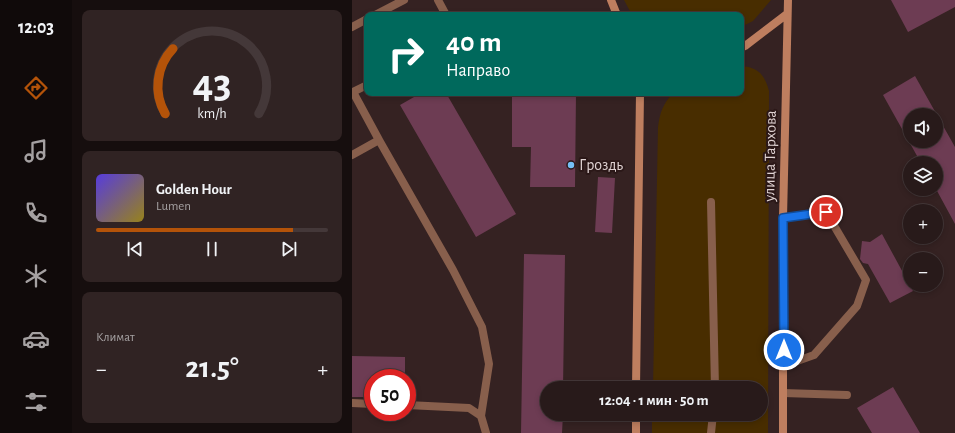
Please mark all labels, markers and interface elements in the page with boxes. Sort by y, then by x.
text: 12:03 [18,19,54,37]
icon: right [380,28,432,80]
text: 40 m [446,29,502,57]
text: Направо [446,62,510,80]
text: 43 [193,63,231,104]
icon: directions [22,74,50,102]
text: km/h [197,106,227,120]
map controls [903,108,943,292]
button: sound [903,108,943,148]
street label: улица Тархова [761,110,780,203]
icon: music [22,137,50,165]
button: layers [903,156,943,196]
place label: Гроздь [579,157,623,173]
marker: Гроздь [566,160,576,170]
text: Golden Hour [156,182,232,197]
pin [809,195,843,229]
icon: phone [22,199,50,227]
text: Lumen [156,200,191,213]
icon: arrive [815,201,837,223]
button: + [903,204,943,244]
icon: previous [124,238,146,260]
icon: pause [201,238,223,260]
icon: next [278,238,300,260]
button: − [903,252,943,292]
icon: climate [22,262,50,290]
icon: car [22,325,50,353]
position arrow [763,329,805,371]
text: Климат [96,331,135,344]
text: 21.5° [185,353,239,383]
text: − [96,358,107,380]
text: + [317,358,328,380]
speed limit sign: 50 [364,369,416,421]
icon: filters [22,388,50,416]
text: 12:04 · 1 мин · 50 m [599,393,709,408]

